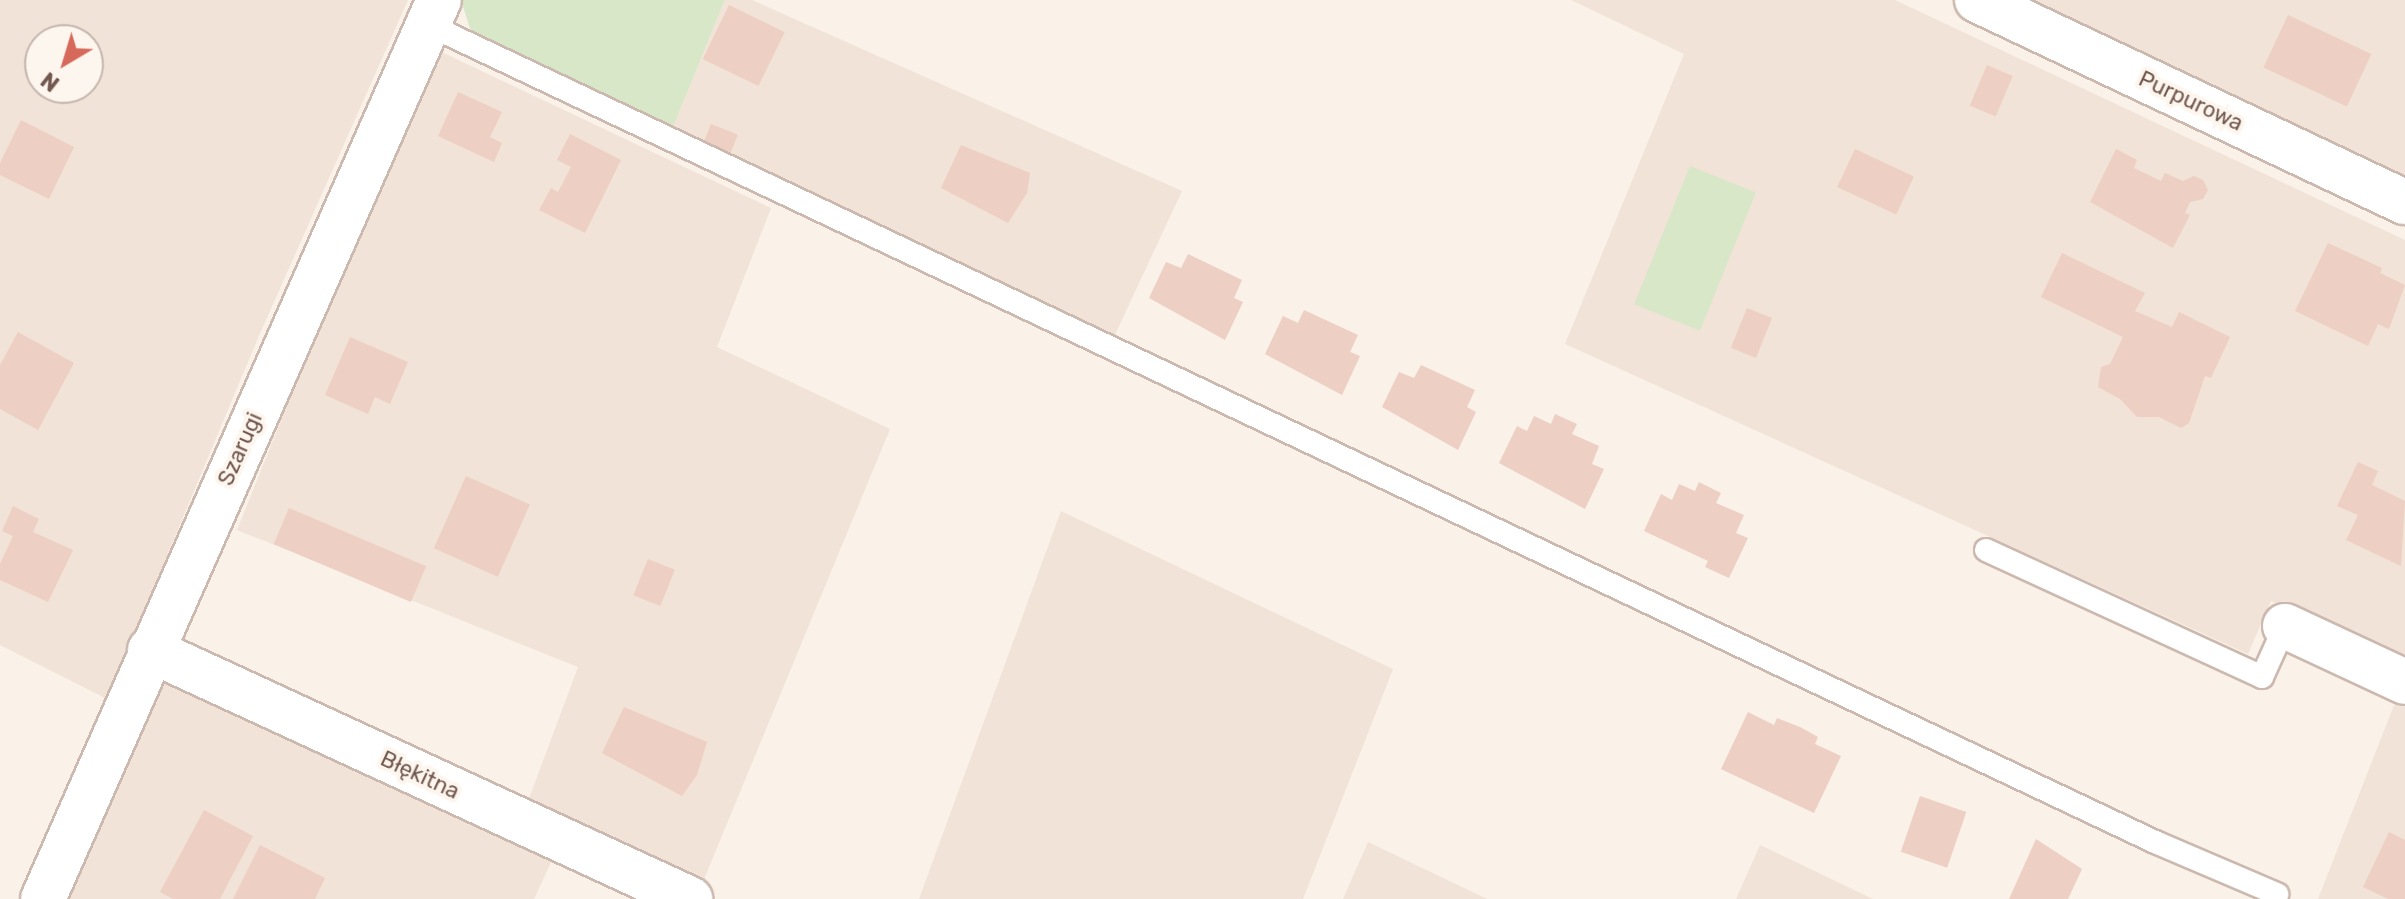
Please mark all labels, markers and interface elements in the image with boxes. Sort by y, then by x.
north arrow [24,24,104,104]
street label: Purpurowa [2135,65,2247,137]
text: N [36,66,65,97]
street label: Szarugi [212,408,268,490]
street label: Błękitna [376,745,464,805]

